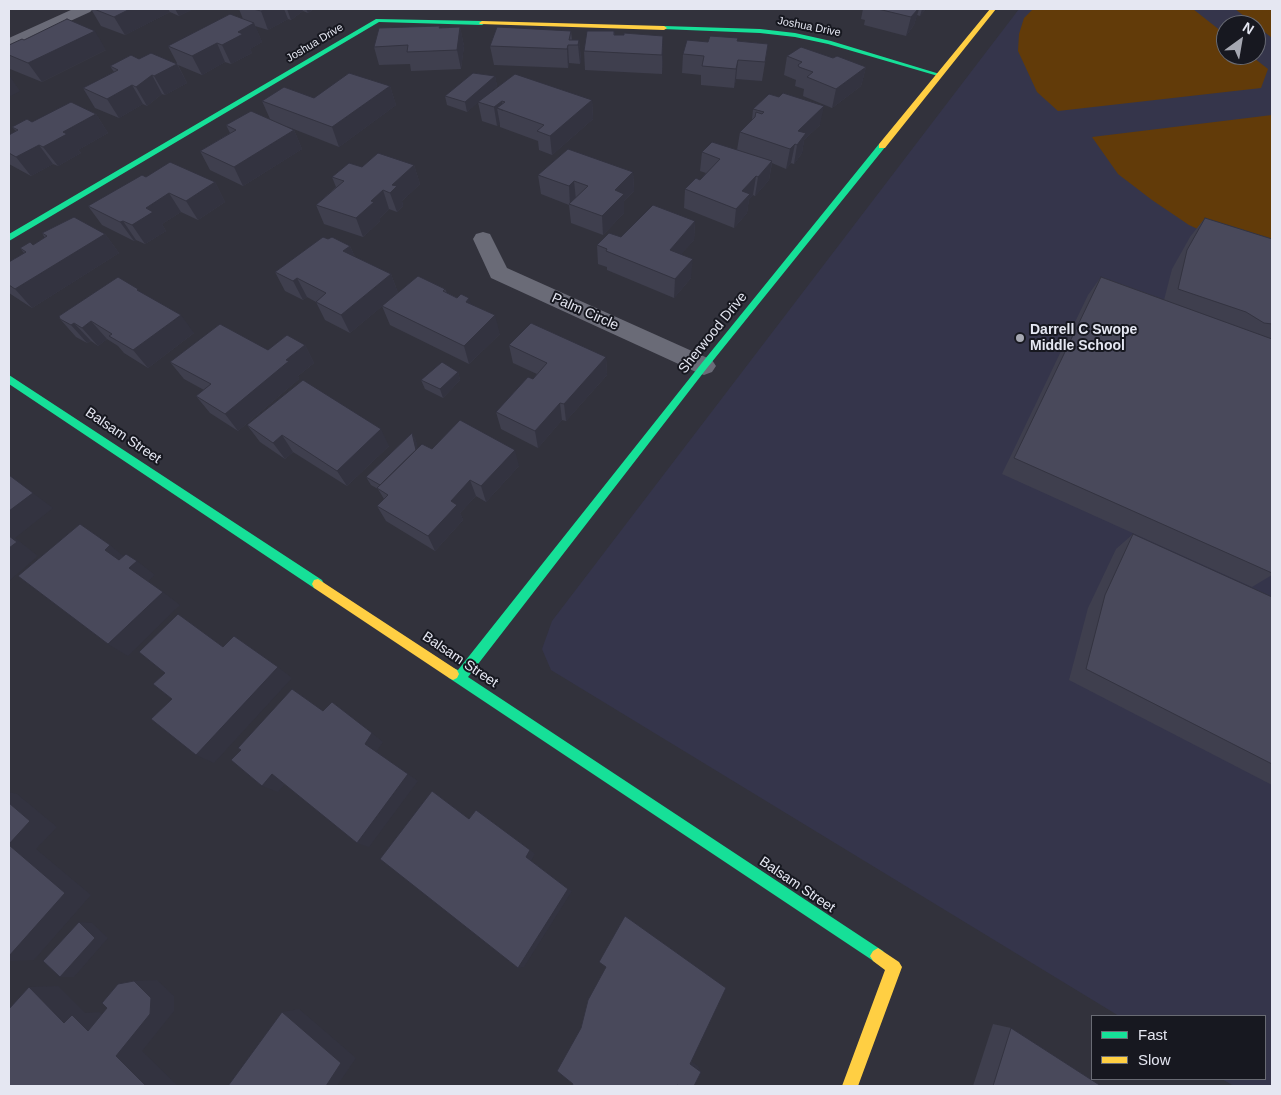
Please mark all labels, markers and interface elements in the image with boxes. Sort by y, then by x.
street label: Joshua Drive [776,14,842,40]
north arrow [1216,15,1266,65]
text: N [1240,19,1257,38]
street label: Joshua Drive [284,21,346,65]
street label: Sherwood Drive [675,289,751,377]
street label: Palm Circle [549,290,621,334]
place label: Darrell C Swope Middle School [1030,322,1137,354]
marker: Darrell C Swope Middle School [1014,332,1026,344]
street label: Balsam Street [82,404,164,468]
street label: Balsam Street [419,628,501,692]
street label: Balsam Street [756,853,838,917]
legend [1091,1015,1266,1080]
text: Fast [1138,1026,1167,1043]
text: Slow [1138,1051,1171,1068]

